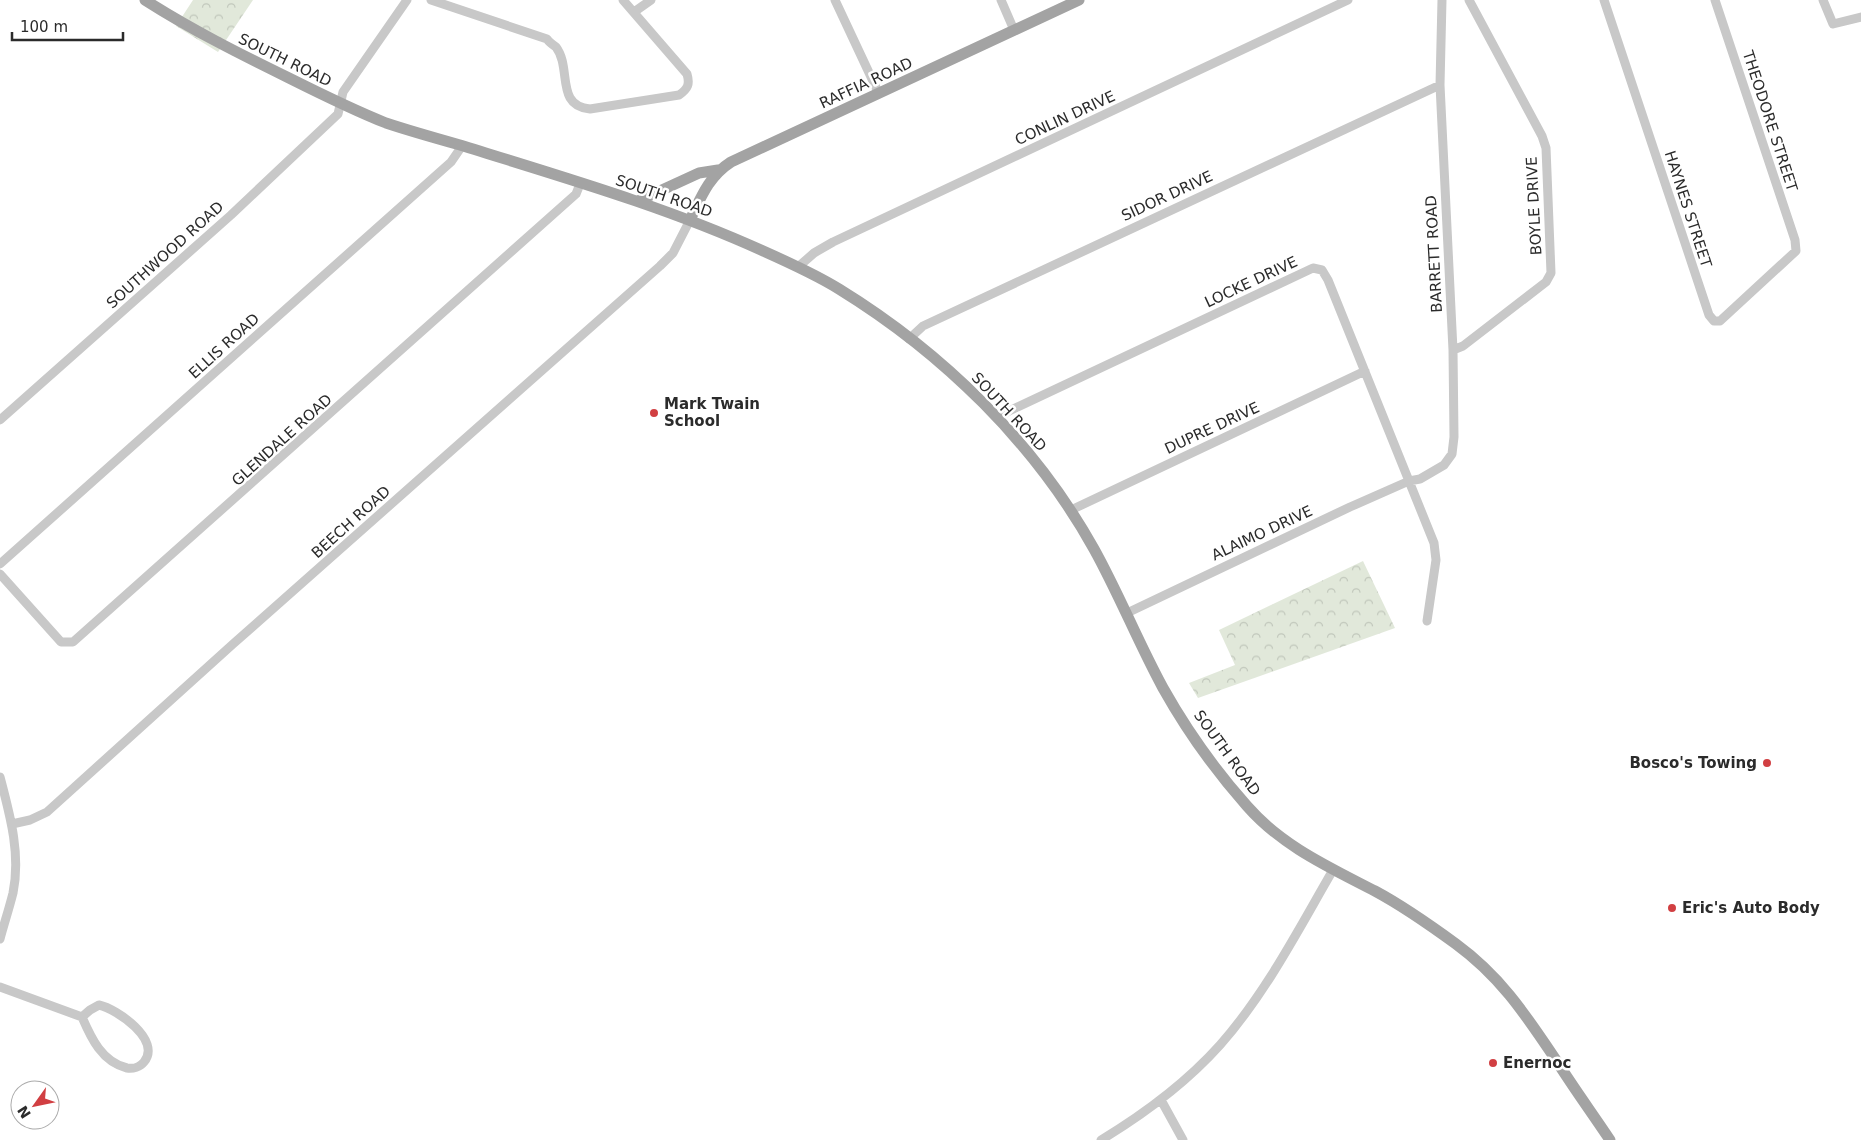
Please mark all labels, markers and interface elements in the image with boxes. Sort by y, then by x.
scale bar [12,10,124,42]
text: 100 m [20,18,68,36]
street label: SOUTH ROAD [236,30,334,90]
street label: THEODORE STREET [1738,47,1802,194]
street label: RAFFIA ROAD [817,54,915,112]
street label: CONLIN DRIVE [1012,87,1118,149]
street label: HAYNES STREET [1661,148,1716,270]
street label: BOYLE DRIVE [1522,156,1546,256]
street label: SIDOR DRIVE [1118,167,1216,225]
street label: SOUTH ROAD [613,171,715,221]
street label: BARRETT ROAD [1422,195,1446,313]
street label: SOUTHWOOD ROAD [103,198,227,312]
street label: LOCKE DRIVE [1202,253,1300,311]
street label: ELLIS ROAD [185,310,263,382]
street label: SOUTH ROAD [968,369,1050,455]
street label: GLENDALE ROAD [228,390,336,490]
place label: Mark Twain School [664,395,760,430]
street label: DUPRE DRIVE [1162,398,1262,458]
marker: Mark Twain School [648,407,660,419]
street label: BEECH ROAD [308,482,394,562]
street label: ALAIMO DRIVE [1209,502,1315,564]
street label: SOUTH ROAD [1190,707,1264,799]
place label: Bosco's Towing [1629,754,1757,772]
marker: Bosco's Towing [1761,757,1773,769]
place label: Eric's Auto Body [1682,899,1820,917]
marker: Eric's Auto Body [1666,902,1678,914]
place label: Enernoc [1503,1054,1571,1072]
marker: Enernoc [1487,1057,1499,1069]
north arrow [10,1080,60,1130]
text: N [14,1103,34,1121]

